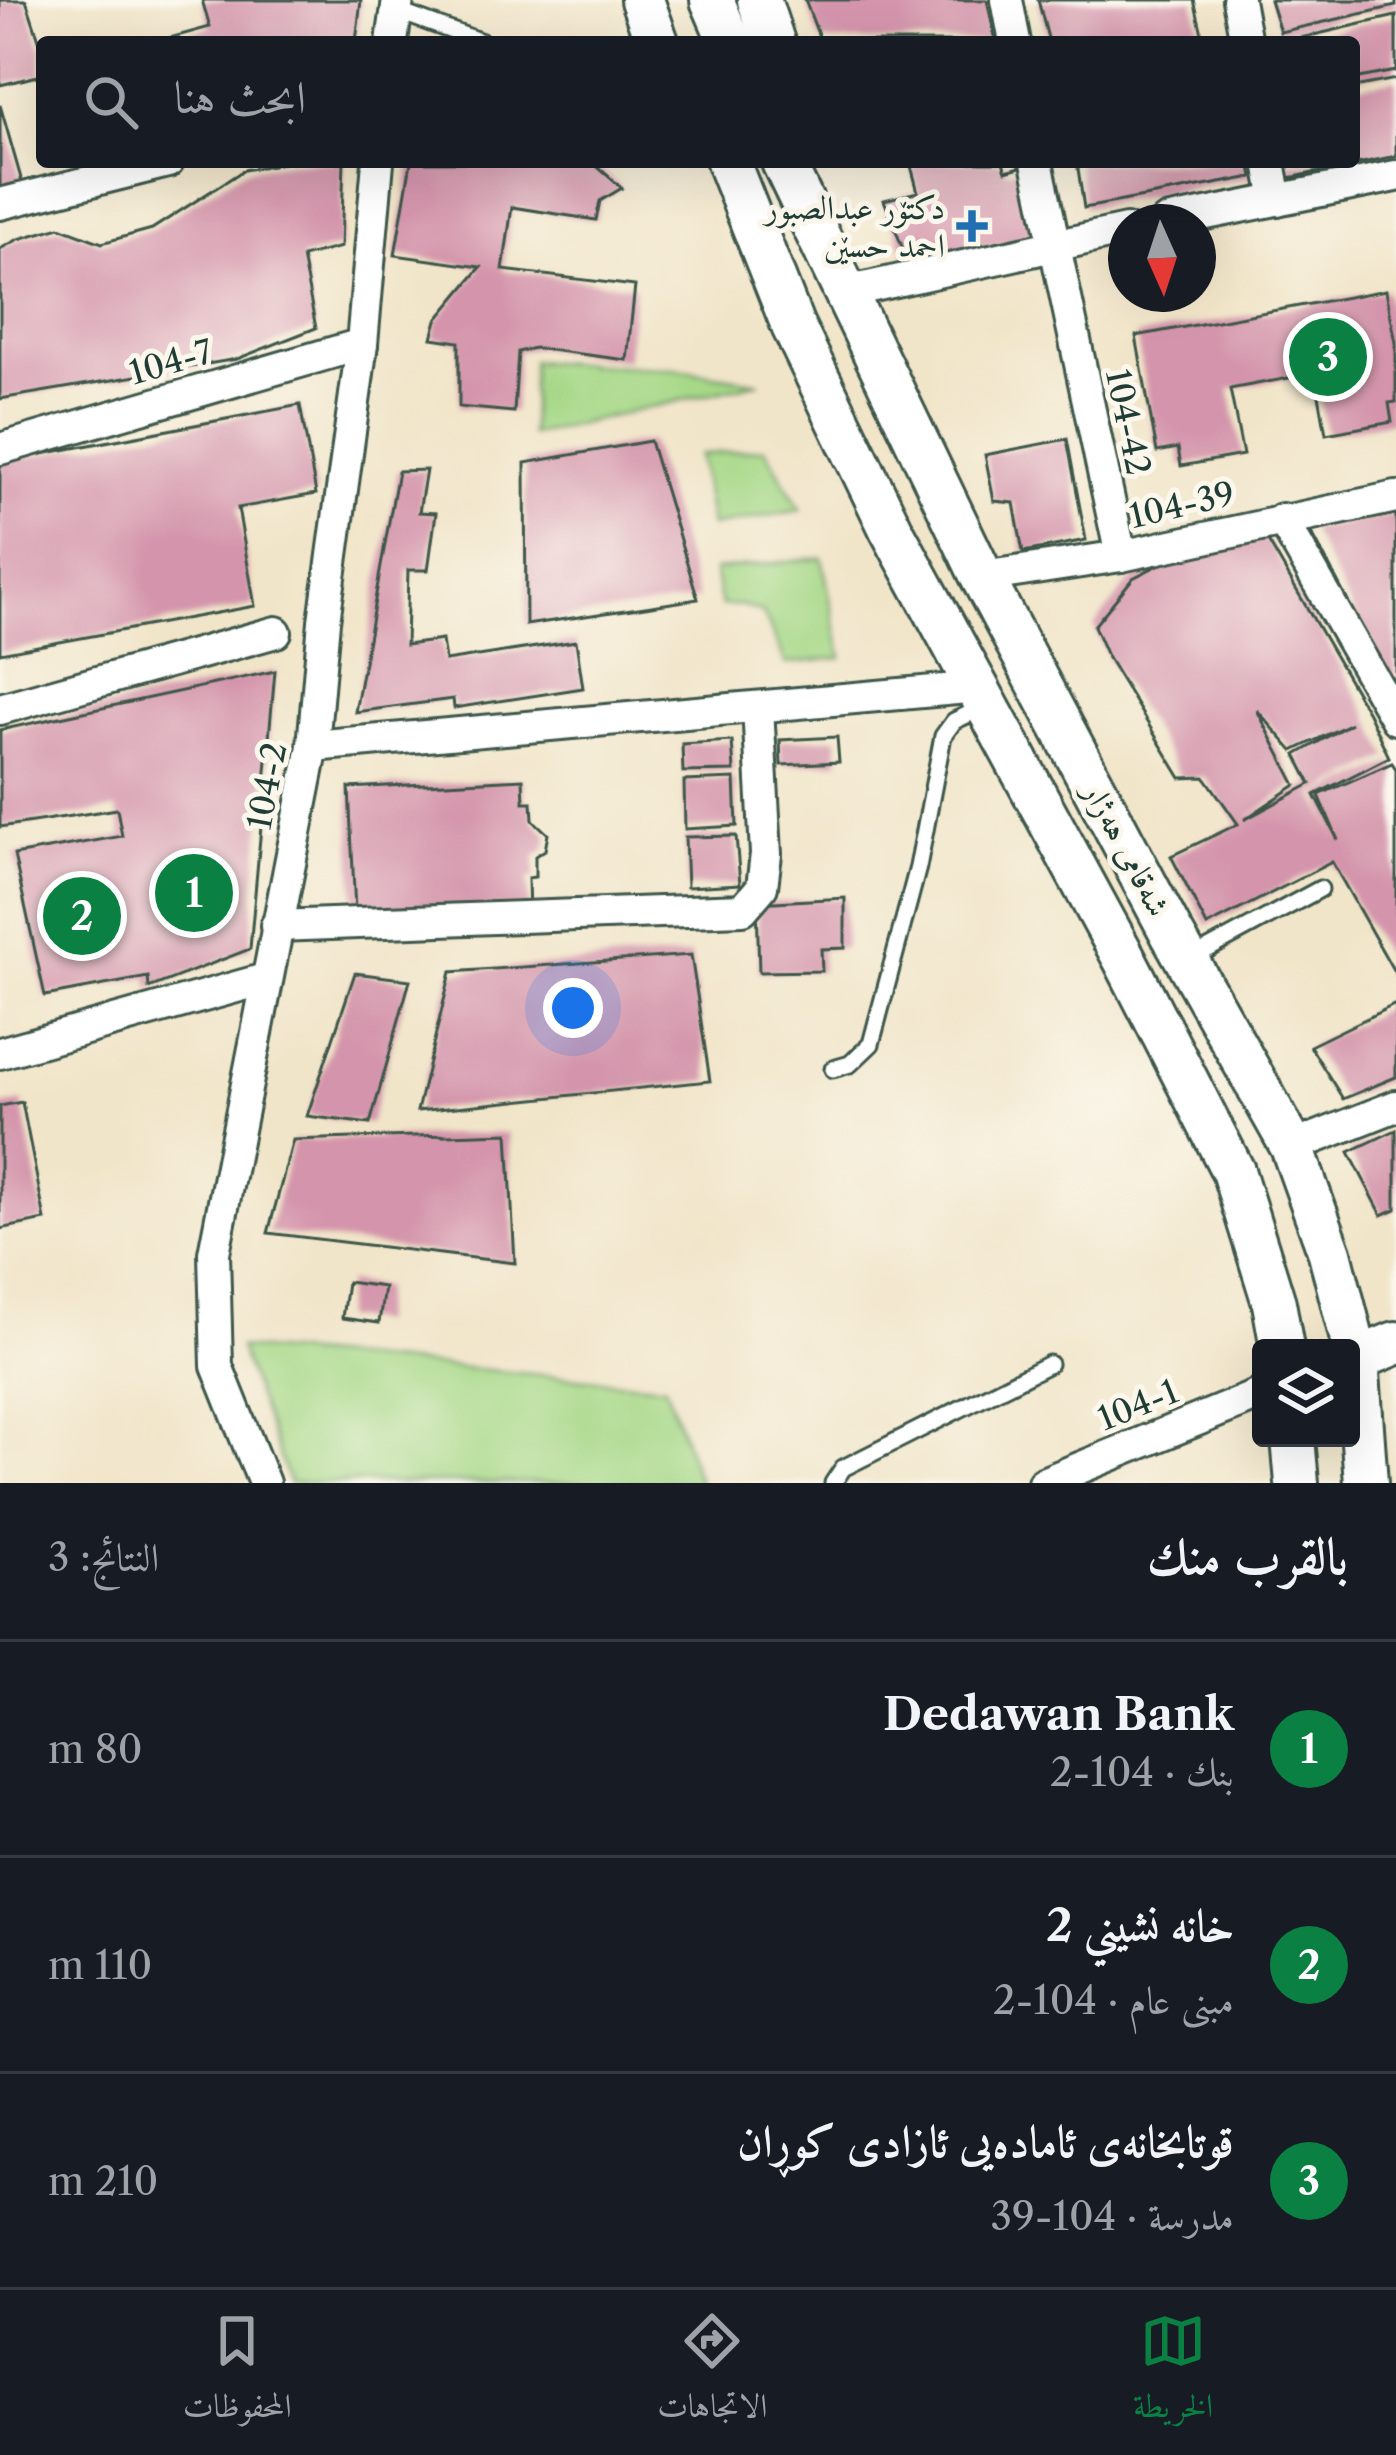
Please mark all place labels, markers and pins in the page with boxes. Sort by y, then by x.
place label: دکتۆر عبدالصبور احمد حسێن [762,187,945,266]
marker: دکتۆر عبدالصبور احمد حسێن [956,210,988,242]
pin: 3 [1289,312,1367,402]
pin: 1 [155,848,233,938]
pin: 2 [43,871,121,961]

